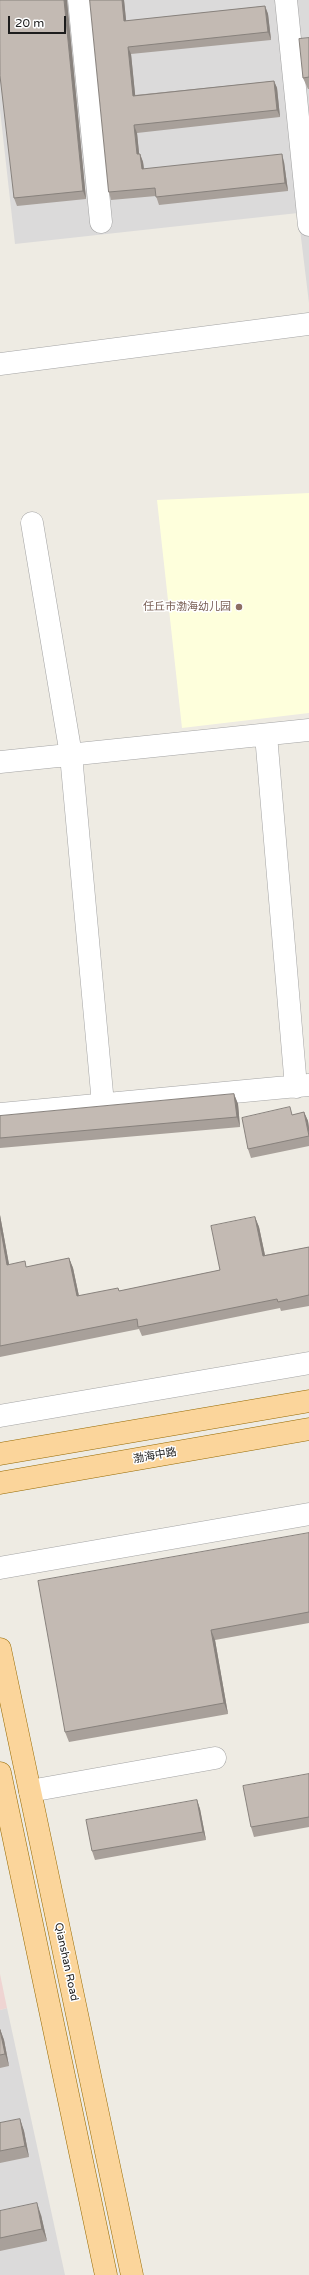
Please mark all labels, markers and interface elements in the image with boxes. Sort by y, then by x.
scale bar [10,8,68,34]
text: 20 m [15,16,44,30]
place label: 任丘市渤海幼儿园 [143,600,231,614]
marker: 任丘市渤海幼儿园 [234,602,244,612]
street label: 渤海中路 [132,1446,178,1466]
street label: Qianshan Road [51,1922,81,2002]

